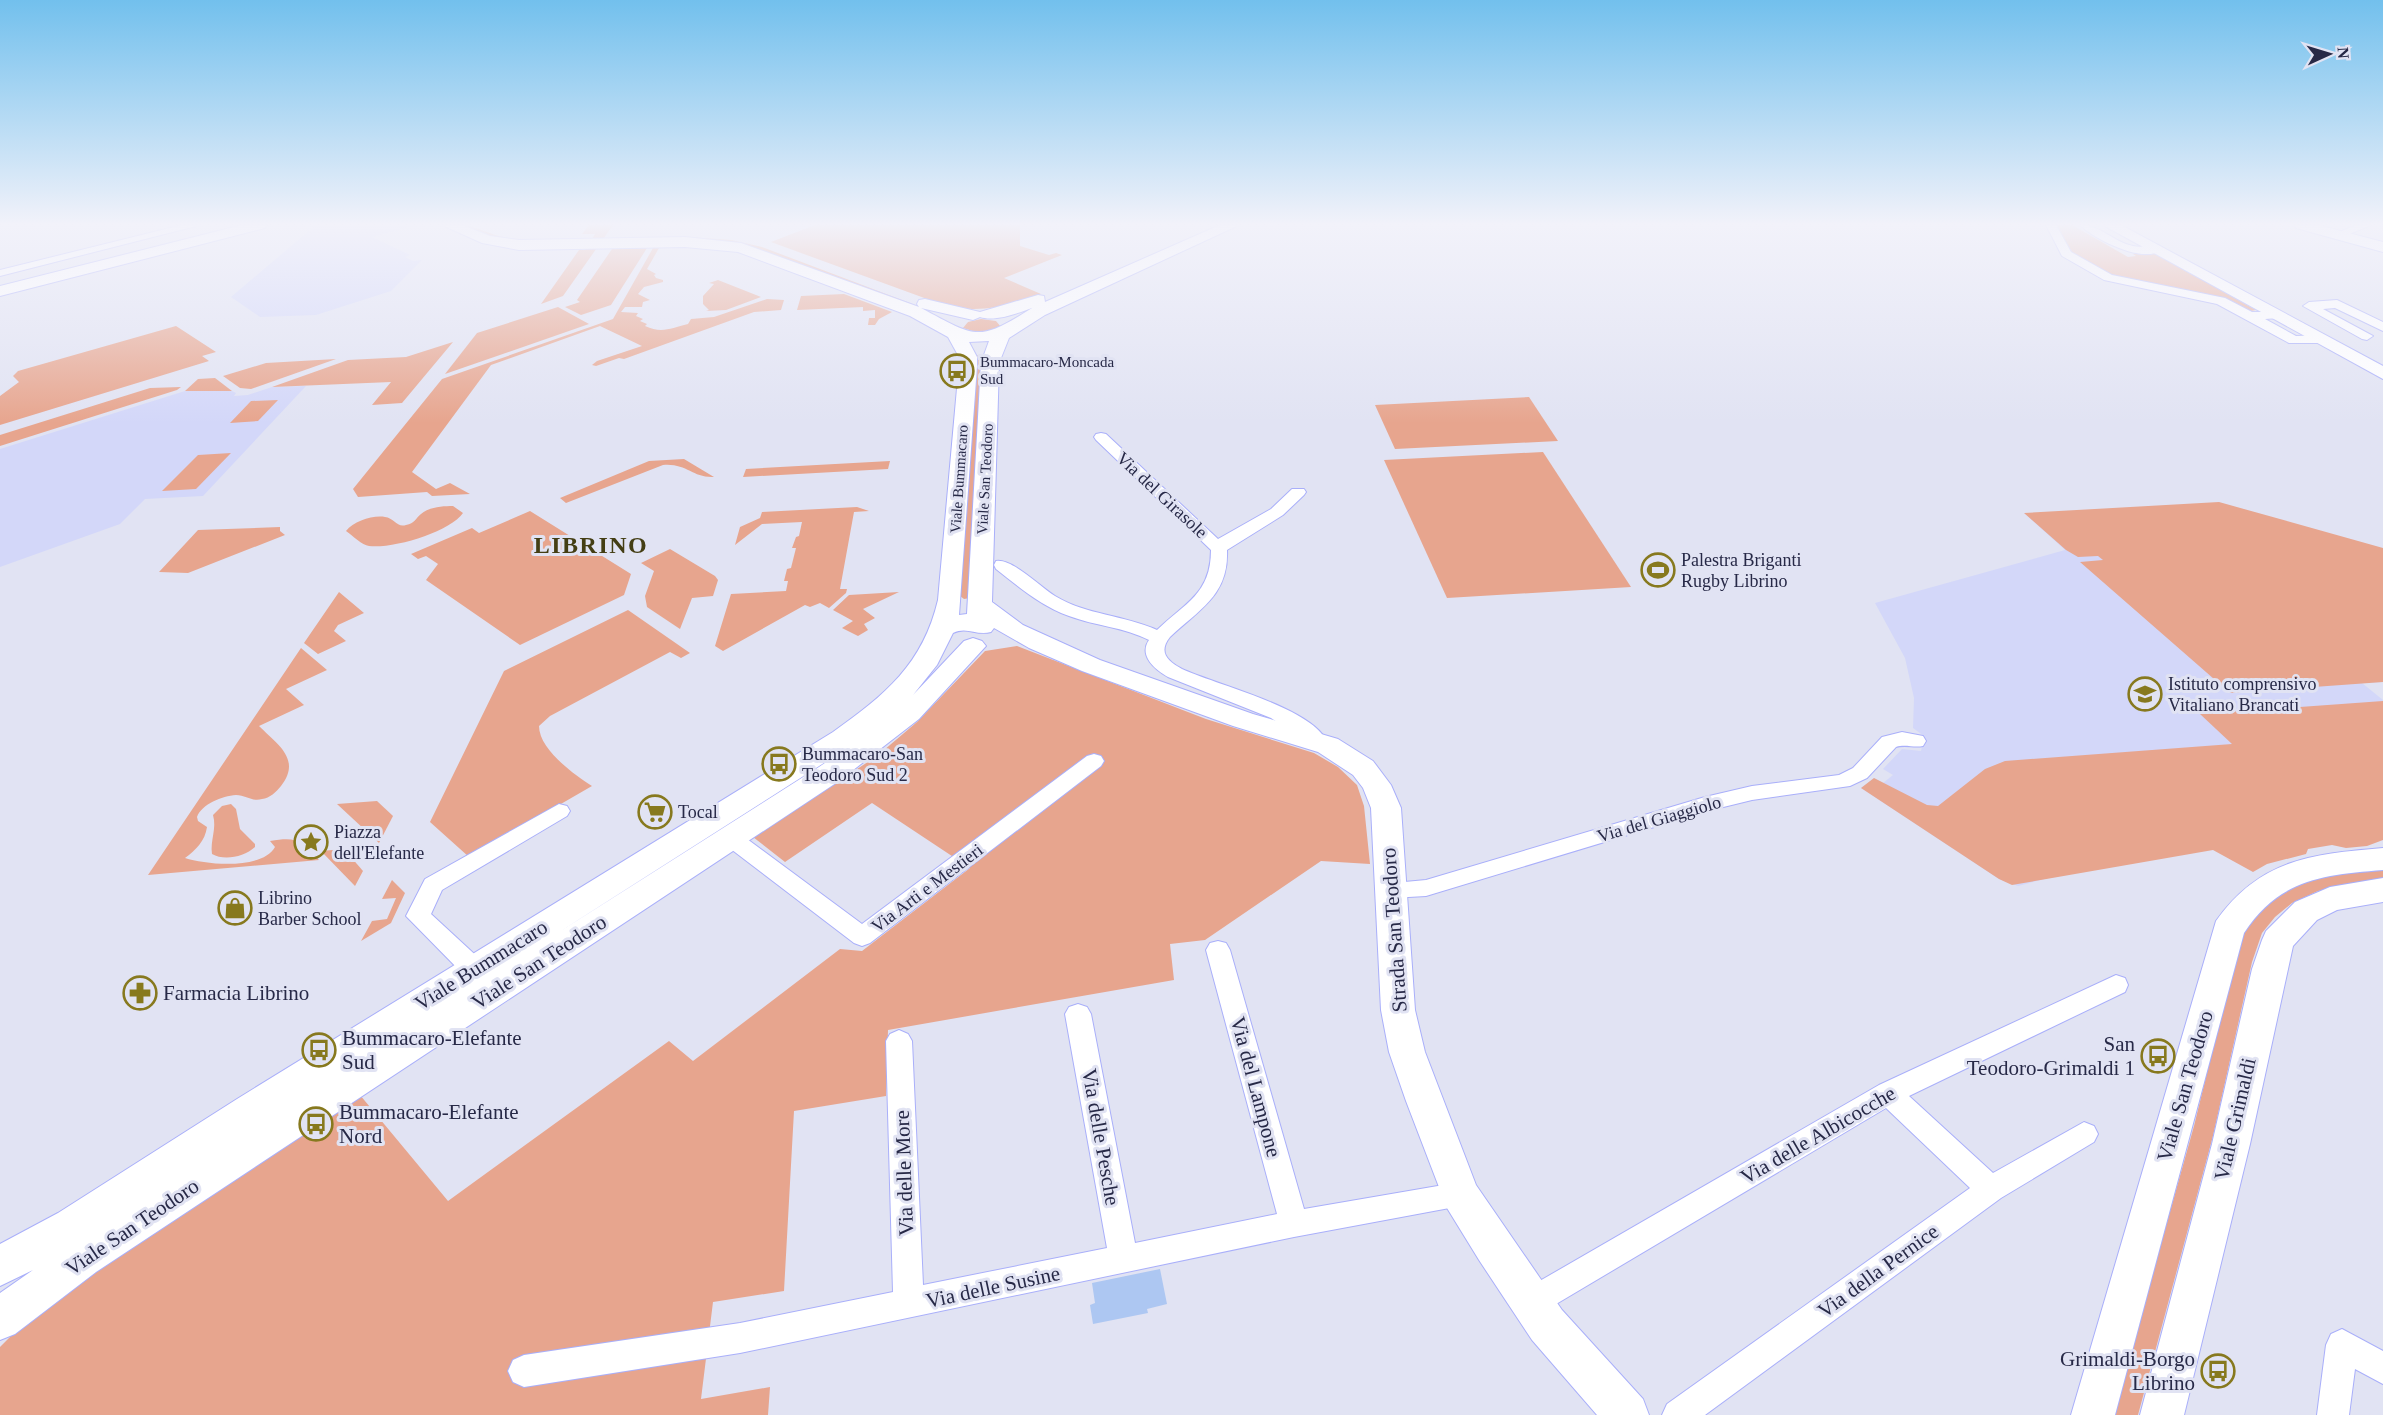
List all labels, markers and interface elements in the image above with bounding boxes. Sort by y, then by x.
north arrow [2299,24,2359,84]
text: N [2335,47,2352,60]
bus stop icon: Bummacaro-Moncada Sud [939,353,975,389]
place label: Bummacaro-Moncada Sud [980,354,1114,387]
street label: Viale San Teodoro [974,423,996,535]
street label: Viale Bummacaro [947,424,971,534]
street label: Via del Girasole [1112,448,1212,542]
district label: LIBRINO [534,532,648,558]
place label: Palestra Briganti Rugby Librino [1681,550,1801,591]
sports icon: Palestra Briganti Rugby Librino [1640,552,1676,588]
place label: Istituto comprensivo Vitaliano Brancati [2168,674,2316,715]
school or university icon: Istituto comprensivo Vitaliano Brancati [2127,676,2163,712]
place label: Bummacaro-San Teodoro Sud 2 [802,744,923,785]
bus stop icon: Bummacaro-San Teodoro Sud 2 [761,746,797,782]
street label: Via del Giaggiolo [1595,792,1723,846]
supermarket icon: Tocal [637,794,673,830]
place label: Tocal [678,802,718,822]
place label: Piazza dell'Elefante [334,822,424,863]
place icon: Piazza dell'Elefante [293,824,329,860]
street label: Via Arti e Mestieri [867,840,987,936]
street label: Strada San Teodoro [1376,847,1412,1013]
place label: Librino Barber School [258,888,361,929]
shop icon: Librino Barber School [217,890,253,926]
street label: Viale San Teodoro [467,910,611,1014]
street label: Viale Bummacaro [410,915,552,1015]
pharmacy icon: Farmacia Librino [122,975,158,1011]
place label: Farmacia Librino [163,981,309,1005]
street label: Viale San Teodoro [2152,1008,2218,1164]
street label: Via del Lampone [1226,1014,1286,1160]
place label: Bummacaro-Elefante Sud [342,1026,522,1074]
bus stop icon: Bummacaro-Elefante Sud [301,1032,337,1068]
place label: San Teodoro-Grimaldi 1 [1967,1032,2136,1080]
bus stop icon: San Teodoro-Grimaldi 1 [2140,1038,2176,1074]
street label: Viale Grimaldi [2209,1055,2261,1183]
street label: Via delle Pesche [1077,1067,1125,1207]
street label: Via delle Albicocche [1736,1081,1900,1189]
place label: Bummacaro-Elefante Nord [339,1100,519,1148]
bus stop icon: Bummacaro-Elefante Nord [298,1106,334,1142]
street label: Via delle More [890,1110,918,1236]
street label: Viale San Teodoro [61,1174,203,1280]
street label: Via della Pernice [1813,1219,1943,1323]
street label: Via delle Susine [924,1261,1062,1313]
place label: Grimaldi-Borgo Librino [2060,1347,2195,1395]
bus stop icon: Grimaldi-Borgo Librino [2200,1353,2236,1389]

